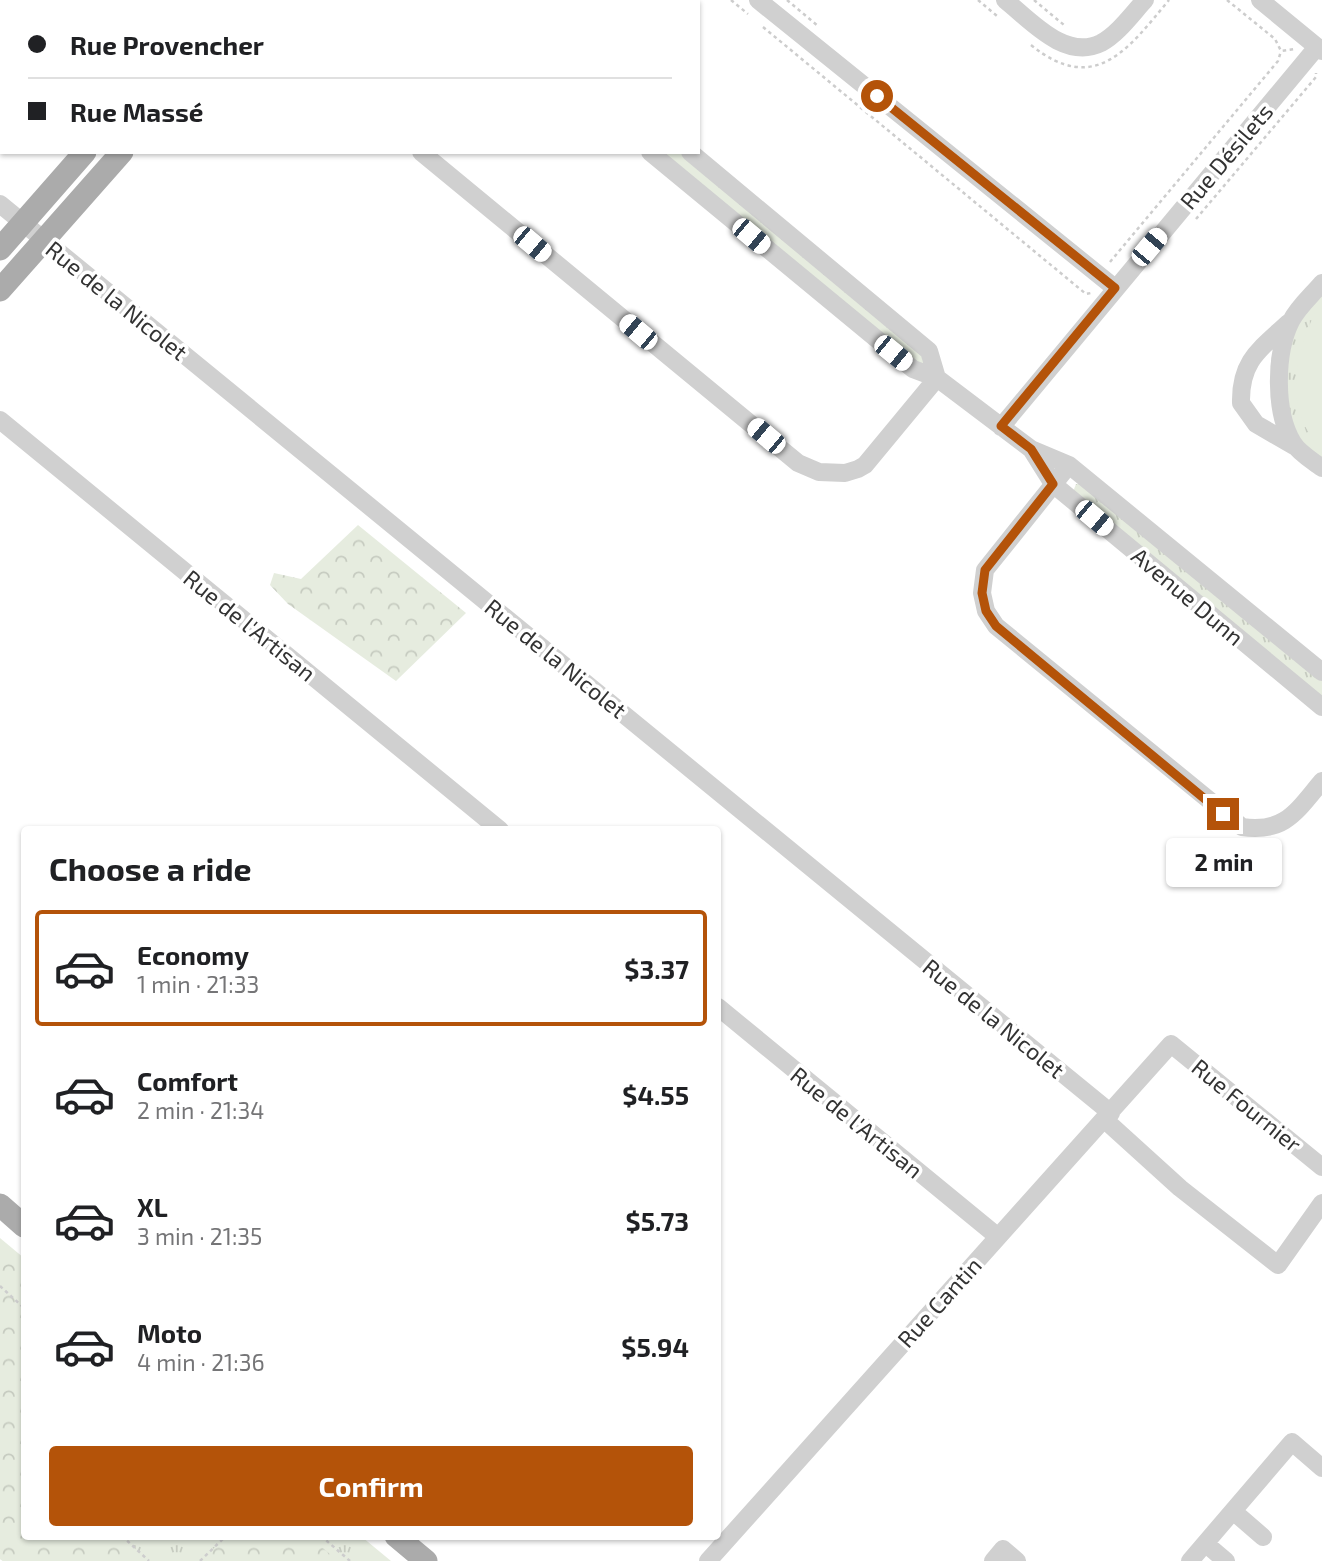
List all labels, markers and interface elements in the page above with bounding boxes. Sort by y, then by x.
text: Rue Provencher [70,29,264,60]
route start [861,80,893,112]
text: Rue Massé [70,96,203,127]
street label: Rue Désilets [1174,97,1278,215]
car [729,214,774,258]
car [510,222,555,266]
car [1128,224,1171,270]
street label: Rue de la Nicolet [41,234,194,366]
car [616,310,661,354]
car [871,332,916,374]
car [744,414,789,458]
car [1072,496,1117,540]
street label: Avenue Dunn [1126,541,1250,651]
street label: Rue de l'Artisan [178,563,322,687]
street label: Rue de la Nicolet [480,592,633,724]
route end [1207,798,1239,830]
callout: 2 min [1165,838,1281,888]
text: 2 min [1195,848,1253,876]
text: Choose a ride [49,849,252,887]
icon: car [53,937,116,1000]
text: Economy [137,939,249,970]
street label: Rue de la Nicolet [918,952,1071,1084]
text: $3.37 [624,953,689,984]
text: 1 min · 21:33 [137,970,259,998]
street label: Rue Fournier [1187,1052,1307,1158]
street label: Rue de l'Artisan [785,1060,929,1184]
icon: car [53,1063,116,1126]
text: Comfort [137,1065,238,1096]
text: $4.55 [622,1079,689,1110]
text: 2 min · 21:34 [137,1096,264,1124]
icon: car [53,1189,116,1252]
text: XL [137,1191,168,1222]
text: $5.73 [626,1205,689,1236]
text: 3 min · 21:35 [137,1222,262,1250]
street label: Rue Cantin [891,1251,987,1353]
icon: car [53,1315,116,1378]
text: Moto [137,1317,202,1348]
text: $5.94 [621,1331,689,1362]
text: 4 min · 21:36 [137,1348,265,1376]
button: Confirm [49,1446,693,1526]

